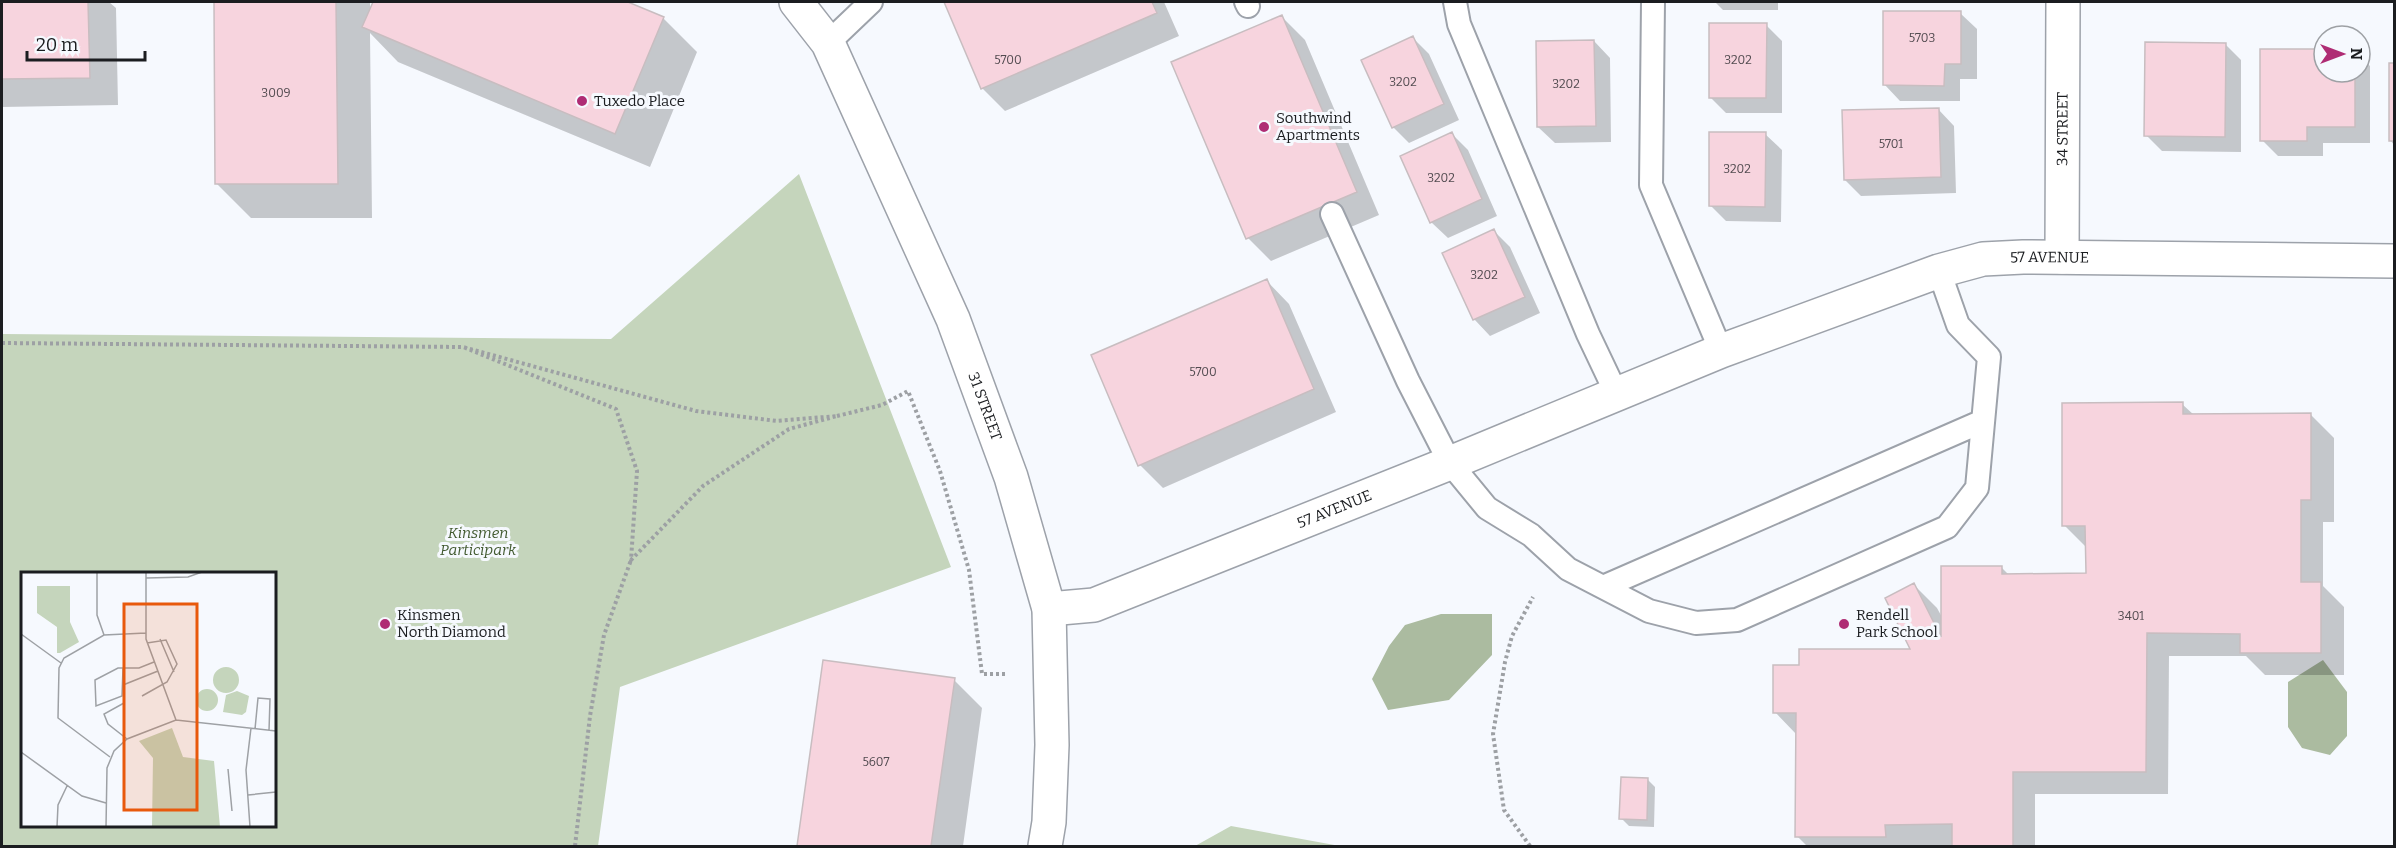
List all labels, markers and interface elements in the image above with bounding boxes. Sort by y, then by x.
scale bar [27,24,146,62]
north arrow [2312,24,2372,84]
house number: 5703 [1909,31,1935,45]
text: 20 m [36,34,78,56]
text: N [2347,48,2366,60]
house number: 5700 [994,53,1022,67]
house number: 3202 [1724,53,1752,67]
house number: 3202 [1389,75,1417,89]
house number: 3202 [1552,77,1580,91]
house number: 3009 [261,86,291,100]
place label: Tuxedo Place [594,92,685,110]
street label: 34 STREET [2053,92,2072,166]
marker: Tuxedo Place [575,94,589,108]
place label: Southwind Apartments [1276,109,1360,144]
marker: Southwind Apartments [1257,120,1271,134]
house number: 5701 [1879,137,1903,151]
house number: 3202 [1723,162,1751,176]
house number: 3202 [1427,171,1455,185]
street label: 57 AVENUE [2009,248,2089,267]
house number: 3202 [1470,268,1498,282]
house number: 5700 [1189,365,1217,379]
street label: 31 STREET [964,370,1006,443]
street label: 57 AVENUE [1294,486,1374,532]
park label: Kinsmen Participark [440,524,517,559]
inset map [21,572,276,827]
place label: Kinsmen North Diamond [397,606,506,641]
place label: Rendell Park School [1856,606,1938,641]
house number: 3401 [2118,609,2144,623]
marker: Kinsmen North Diamond [378,617,392,631]
marker: Rendell Park School [1837,617,1851,631]
house number: 5607 [862,755,890,769]

